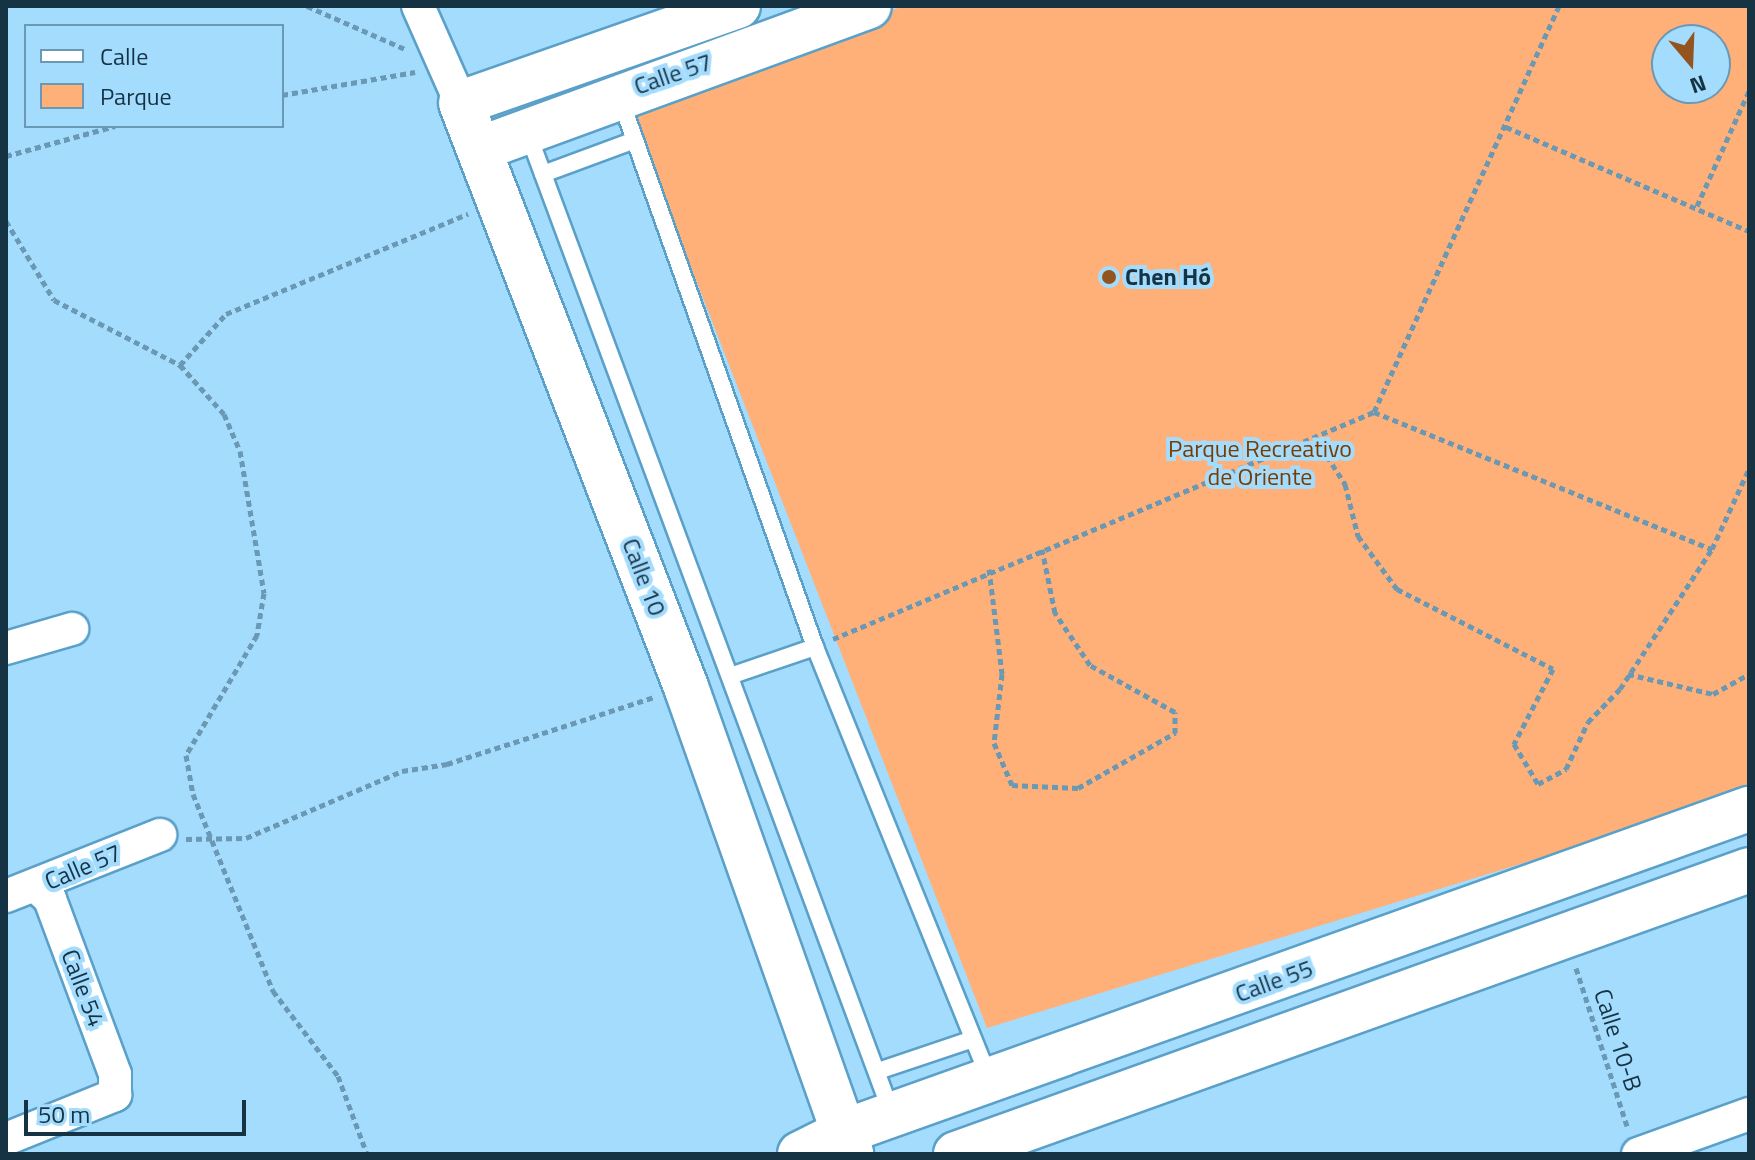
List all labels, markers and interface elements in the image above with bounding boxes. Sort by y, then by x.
legend [24,24,284,128]
north arrow [1651,24,1731,104]
text: Calle [100,38,148,74]
street label: Calle 57 [630,47,716,101]
text: N [1685,66,1711,103]
text: Parque [100,78,172,114]
place label: Chen Hó [1125,263,1211,291]
marker: Chen Hó [1100,268,1118,286]
park label: Parque Recreativo de Oriente [1168,435,1352,491]
street label: Calle 10 [616,534,672,620]
street label: Calle 57 [40,838,126,896]
street label: Calle 54 [55,945,111,1031]
street label: Calle 55 [1231,954,1317,1008]
street label: Calle 10-B [1588,985,1648,1095]
scale bar [28,1084,250,1134]
text: 50 m [38,1096,90,1132]

